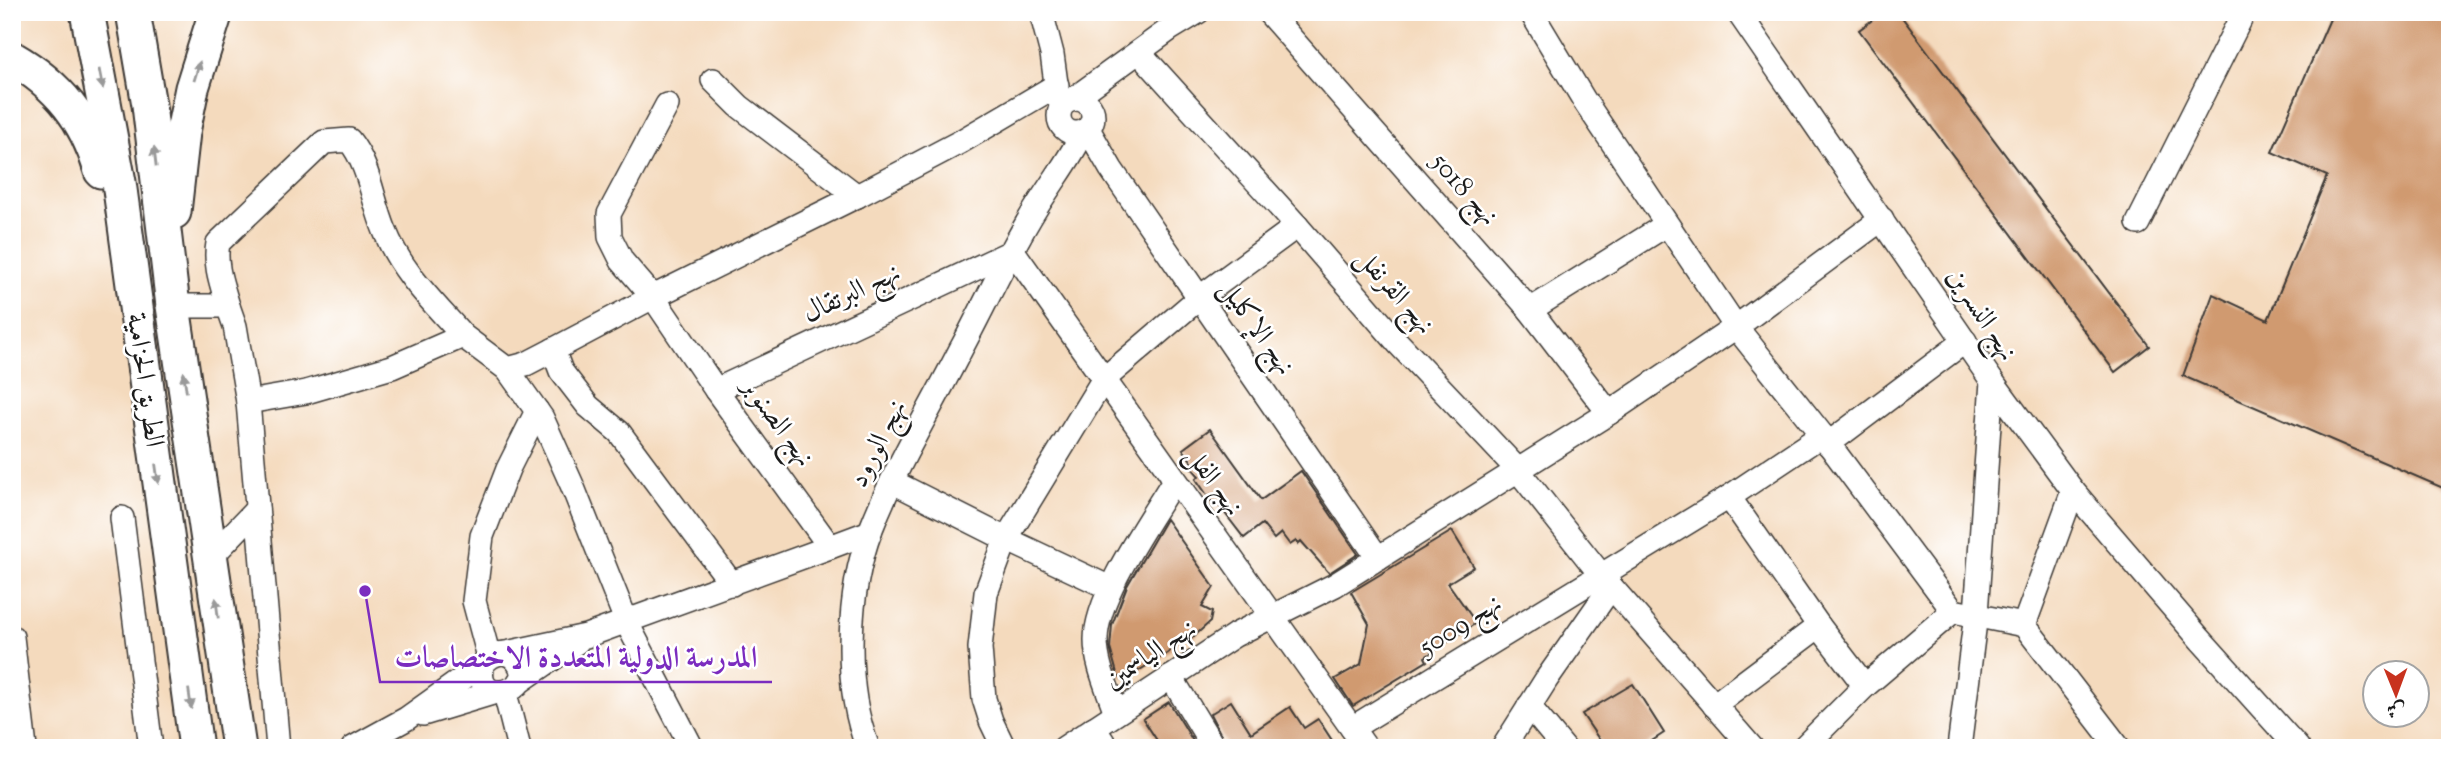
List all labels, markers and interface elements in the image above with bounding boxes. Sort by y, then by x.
one-way arrow [192,61,202,82]
one-way arrow [95,68,106,90]
street label: نهج 5018 [1418,143,1507,237]
one-way arrow [150,146,161,168]
street label: نهج القرنفل [1343,240,1443,346]
street label: نهج البرتقال [796,254,909,336]
street label: نهج النسرين [1934,260,2026,371]
street label: نهج الإكليل [1207,272,1304,385]
street label: الطريق الحزامية [115,310,173,450]
street label: نهج الصنوبر [727,368,823,477]
one-way arrow [180,371,191,393]
street label: نهج الورود [840,393,920,496]
street label: نهج الفل [1172,439,1252,527]
one-way arrow [152,463,163,485]
street label: نهج 5009 [1410,585,1511,670]
one-way arrow [212,597,223,619]
street label: نهج الياسمين [1097,610,1207,702]
callout: المدرسة الدولية المتعددة الاختصاصات [380,631,772,682]
text: المدرسة الدولية المتعددة الاختصاصات [394,638,758,681]
north arrow [2360,658,2430,728]
one-way arrow [184,688,195,710]
text: ش [2387,695,2406,722]

